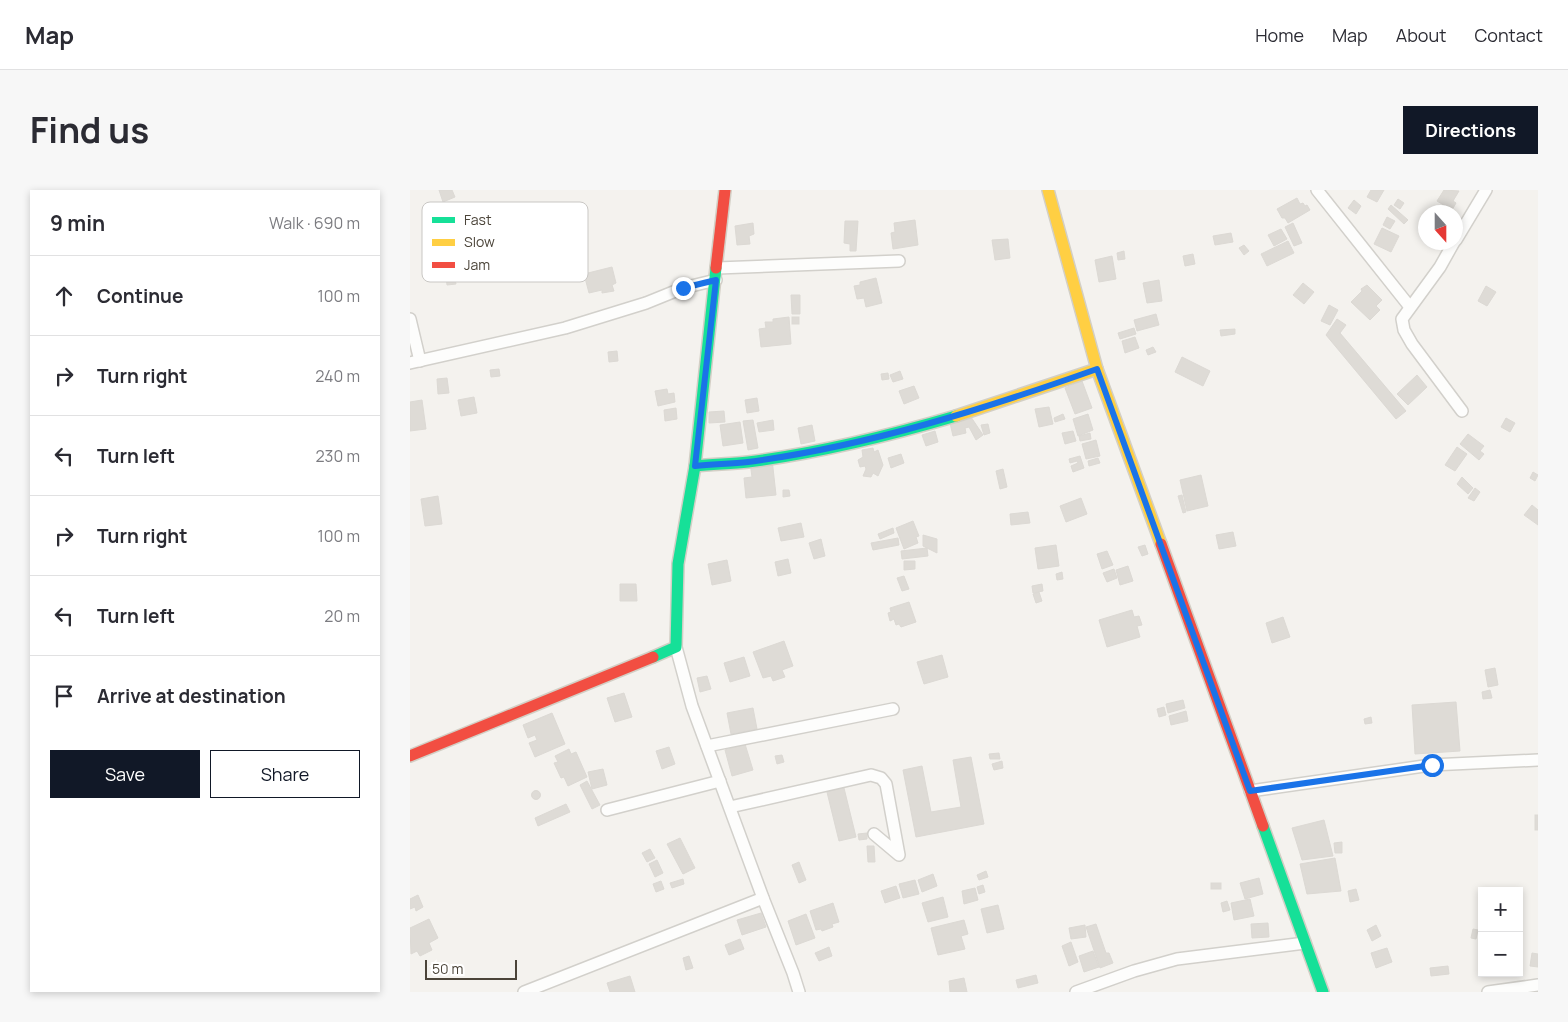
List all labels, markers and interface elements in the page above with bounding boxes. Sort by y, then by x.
text: Map [25,18,74,51]
text: Home [1255,23,1304,47]
text: Map [1332,23,1368,47]
text: About [1396,23,1446,47]
text: Contact [1474,23,1543,47]
text: Find us [30,106,149,154]
button: Directions [1403,106,1538,154]
legend [422,202,588,282]
north arrow [1418,205,1463,250]
text: 9 min [50,209,105,237]
text: Fast [464,210,492,229]
text: Walk · 690 m [269,212,360,234]
text: Slow [464,232,495,251]
text: Jam [464,255,490,274]
route end [672,277,695,300]
icon: ahead [50,282,78,310]
text: Continue [97,283,183,309]
text: 100 m [317,285,360,307]
icon: right [50,362,78,390]
text: Turn right [97,363,187,389]
text: 240 m [315,365,360,387]
icon: left [50,442,78,470]
text: Turn left [97,443,175,469]
text: 230 m [316,445,360,467]
icon: right [50,522,78,550]
text: Turn right [97,523,187,549]
text: 100 m [317,525,360,547]
icon: left [50,602,78,630]
text: Turn left [97,603,175,629]
text: 20 m [324,605,360,627]
icon: arrive [50,682,78,710]
text: Arrive at destination [97,683,286,709]
button: Save [50,750,200,798]
button: Share [210,750,360,798]
route start [1421,754,1444,777]
map controls [1478,887,1523,977]
button: + [1478,887,1523,932]
button: − [1478,932,1523,977]
scale bar [425,957,518,980]
text: 50 m [432,959,463,978]

